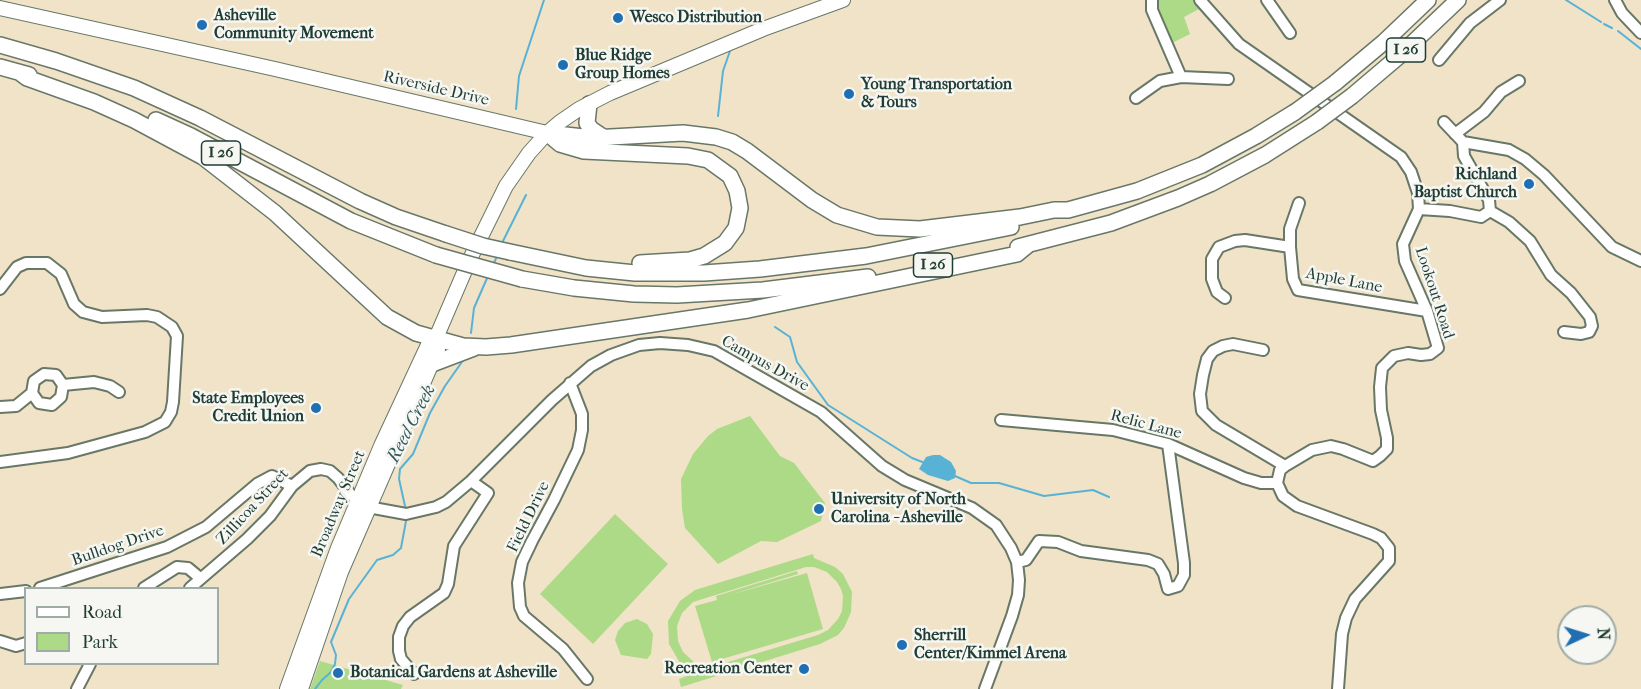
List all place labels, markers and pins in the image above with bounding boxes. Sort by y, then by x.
place label: Asheville Community Movement [214,6,374,44]
place label: Wesco Distribution [630,8,762,28]
marker: Wesco Distribution [611,11,625,25]
marker: Asheville Community Movement [195,18,209,32]
place label: Blue Ridge Group Homes [575,46,670,84]
marker: Blue Ridge Group Homes [556,58,570,72]
place label: Young Transportation & Tours [861,75,1012,113]
marker: Young Transportation & Tours [842,87,856,101]
place label: Richland Baptist Church [1414,165,1517,203]
marker: Richland Baptist Church [1522,177,1536,191]
place label: State Employees Credit Union [192,389,304,427]
marker: State Employees Credit Union [309,401,323,415]
place label: University of North Carolina - Asheville [831,490,966,528]
marker: University of North Carolina - Asheville [812,502,826,516]
place label: Sherrill Center/Kimmel Arena [914,626,1066,664]
marker: Sherrill Center/Kimmel Arena [895,638,909,652]
place label: Recreation Center [664,659,792,679]
marker: Recreation Center [797,662,811,676]
place label: Botanical Gardens at Asheville [350,663,557,683]
marker: Botanical Gardens at Asheville [331,666,345,680]

